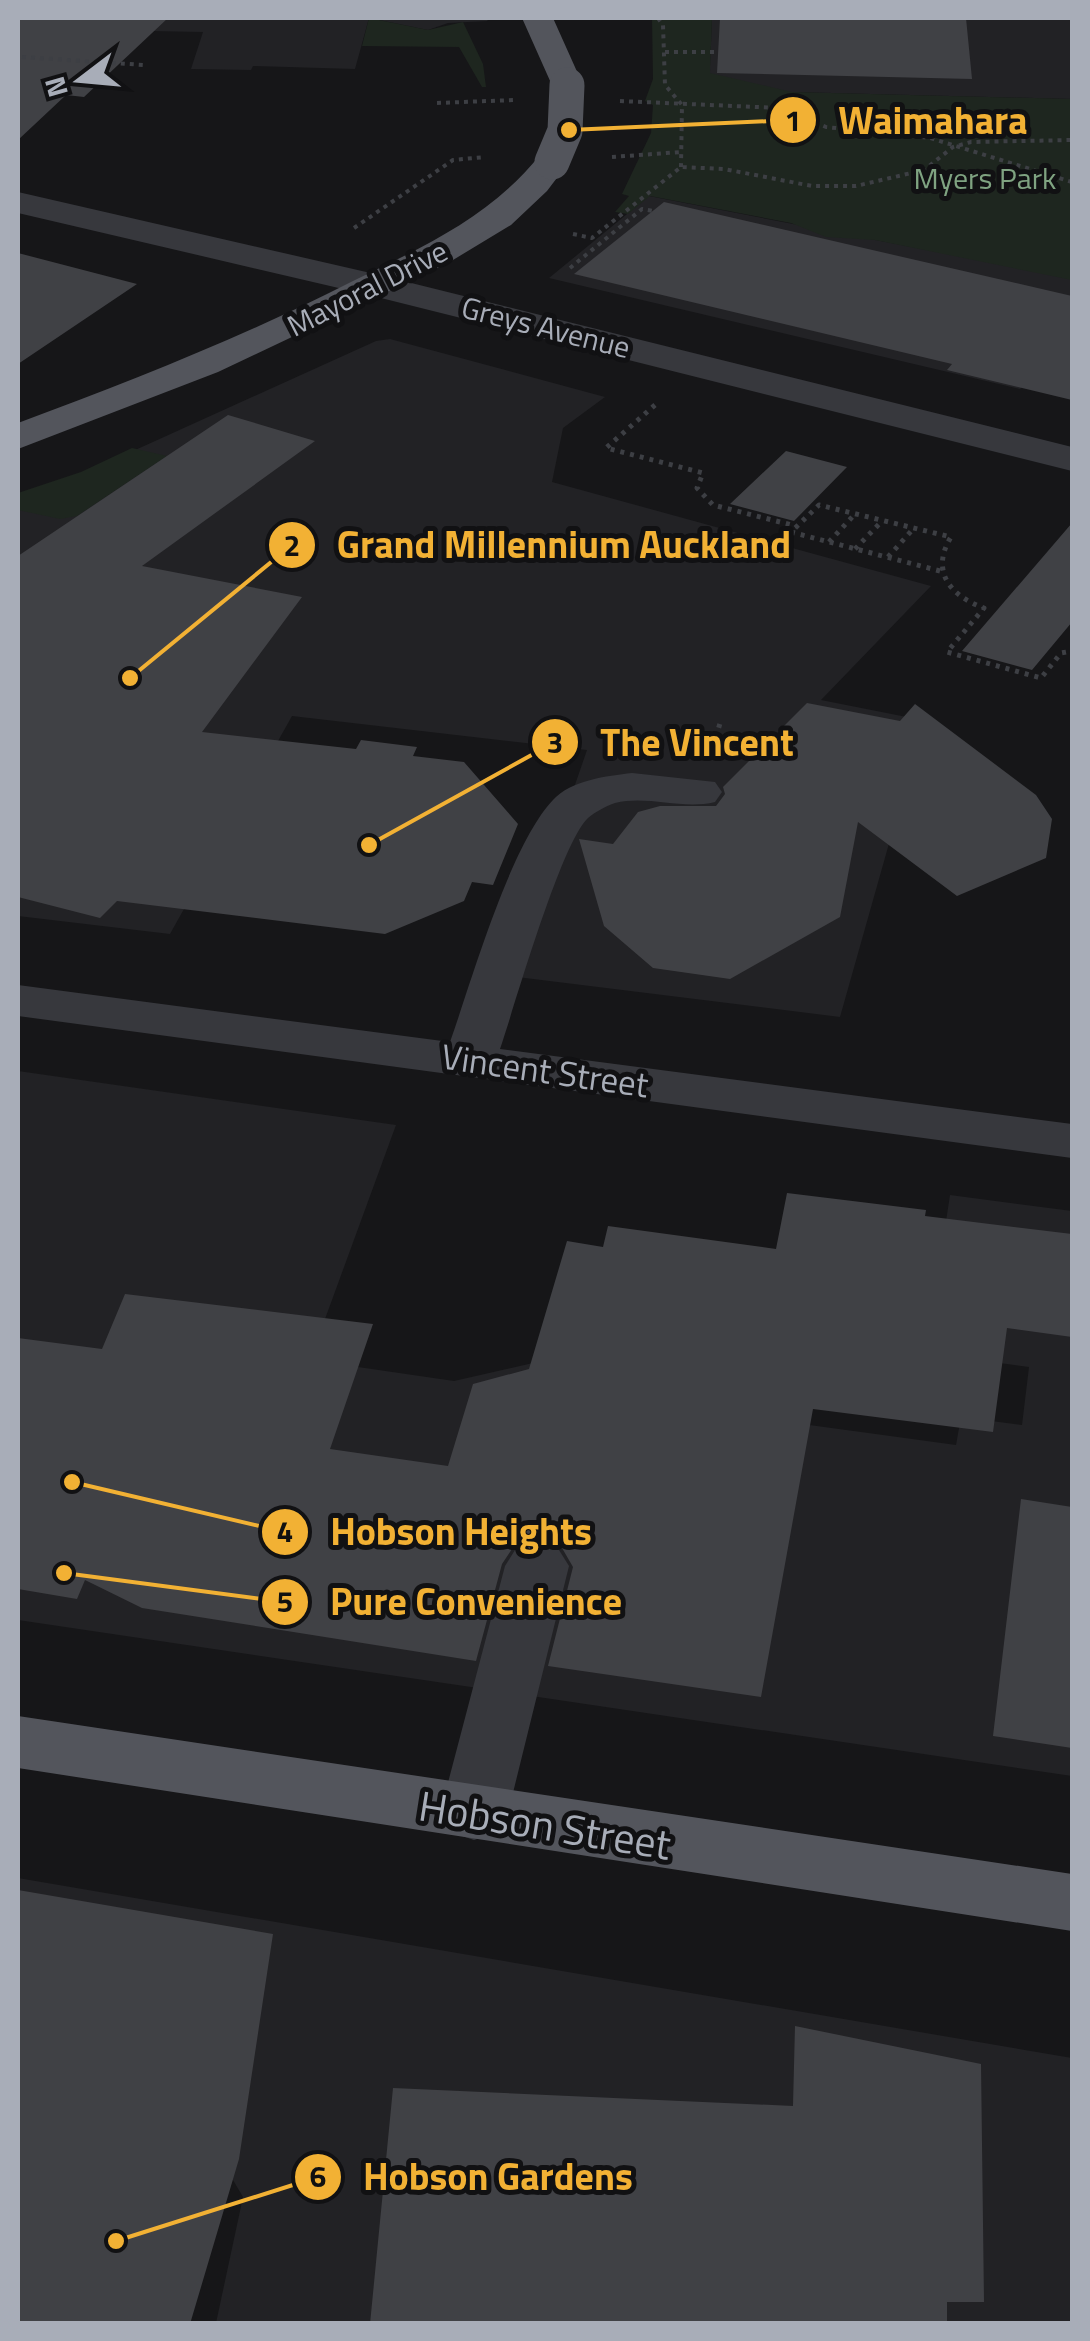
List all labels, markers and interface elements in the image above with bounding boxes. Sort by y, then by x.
north arrow [30,30,130,130]
text: N [32,72,79,102]
callout: Waimahara [768,86,1047,154]
text: Waimahara [838,91,1028,149]
text: 1 [785,97,801,143]
park label: Myers Park [914,155,1056,201]
street label: Mayoral Drive [279,228,455,348]
street label: Greys Avenue [457,284,635,370]
callout: Grand Millennium Auckland [267,511,811,579]
text: Grand Millennium Auckland [337,515,791,573]
text: 2 [284,522,300,568]
callout: The Vincent [530,708,814,776]
text: The Vincent [600,713,794,771]
text: 3 [547,719,563,765]
street label: Vincent Street [438,1029,652,1111]
callout: Hobson Heights [260,1498,612,1566]
text: Hobson Heights [330,1502,592,1560]
text: 4 [277,1508,293,1554]
callout: Pure Convenience [260,1568,642,1636]
text: Pure Convenience [330,1572,622,1630]
text: 5 [277,1578,293,1624]
street label: Hobson Street [414,1773,676,1876]
callout: Hobson Gardens [293,2143,652,2211]
text: Hobson Gardens [363,2147,633,2205]
text: 6 [310,2153,326,2199]

